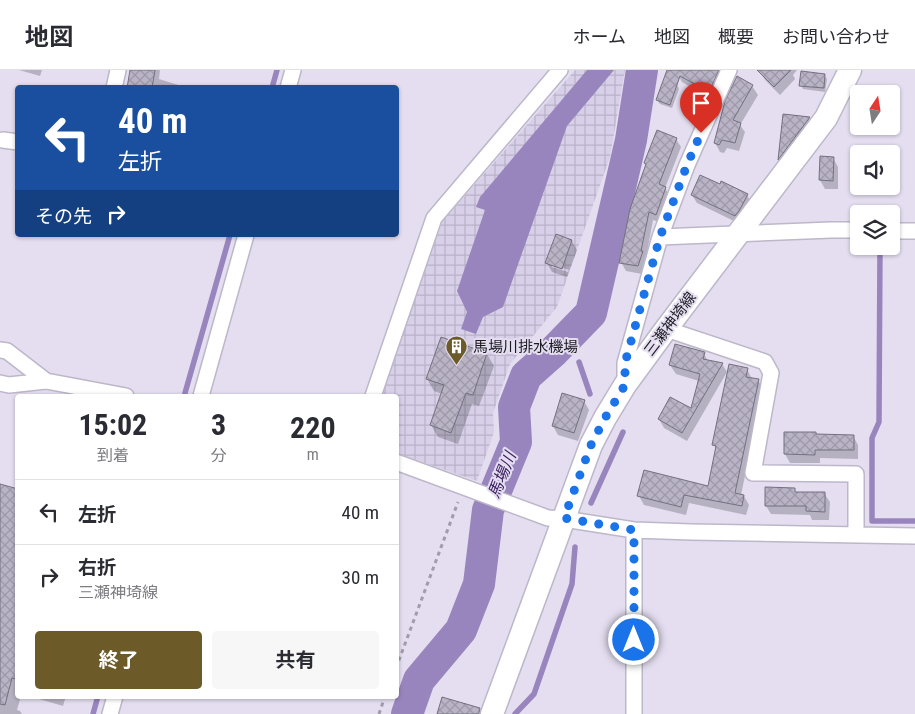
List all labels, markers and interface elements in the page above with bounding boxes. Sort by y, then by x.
text: 地図 [25,23,73,51]
text: ホーム [573,26,626,47]
text: 地図 [654,26,690,47]
text: 概要 [718,26,754,47]
text: お問い合わせ [782,26,890,47]
pin [680,82,722,133]
north arrow [850,85,900,135]
map controls [850,85,900,255]
icon: arrive [687,89,715,117]
text: 40 m [118,101,187,142]
icon: left [35,105,100,170]
button: sound [850,145,900,195]
text: 左折 [118,149,162,174]
icon: right [102,200,130,228]
text: その先 [35,205,92,228]
button: layers [850,205,900,255]
street label: 三瀬神埼線 [640,289,700,359]
building icon: 馬場川排水機場 [445,335,469,366]
place label: 馬場川排水機場 [473,338,578,356]
text: 15:02 [78,407,147,442]
text: 3 [211,407,226,442]
text: 220 [290,410,336,445]
text: m [307,445,319,464]
text: 到着 [97,446,129,465]
text: 分 [211,446,227,465]
water label: 馬場川 [484,447,521,501]
icon: left [35,498,63,526]
text: 40 m [342,501,379,524]
text: 左折 [78,503,116,526]
text: 右折 [78,556,116,579]
icon: right [35,563,63,591]
text: 30 m [342,566,379,589]
text: 三瀬神埼線 [78,583,158,602]
position arrow [607,613,659,665]
button: 終了 [35,631,202,689]
button: 共有 [212,631,379,689]

